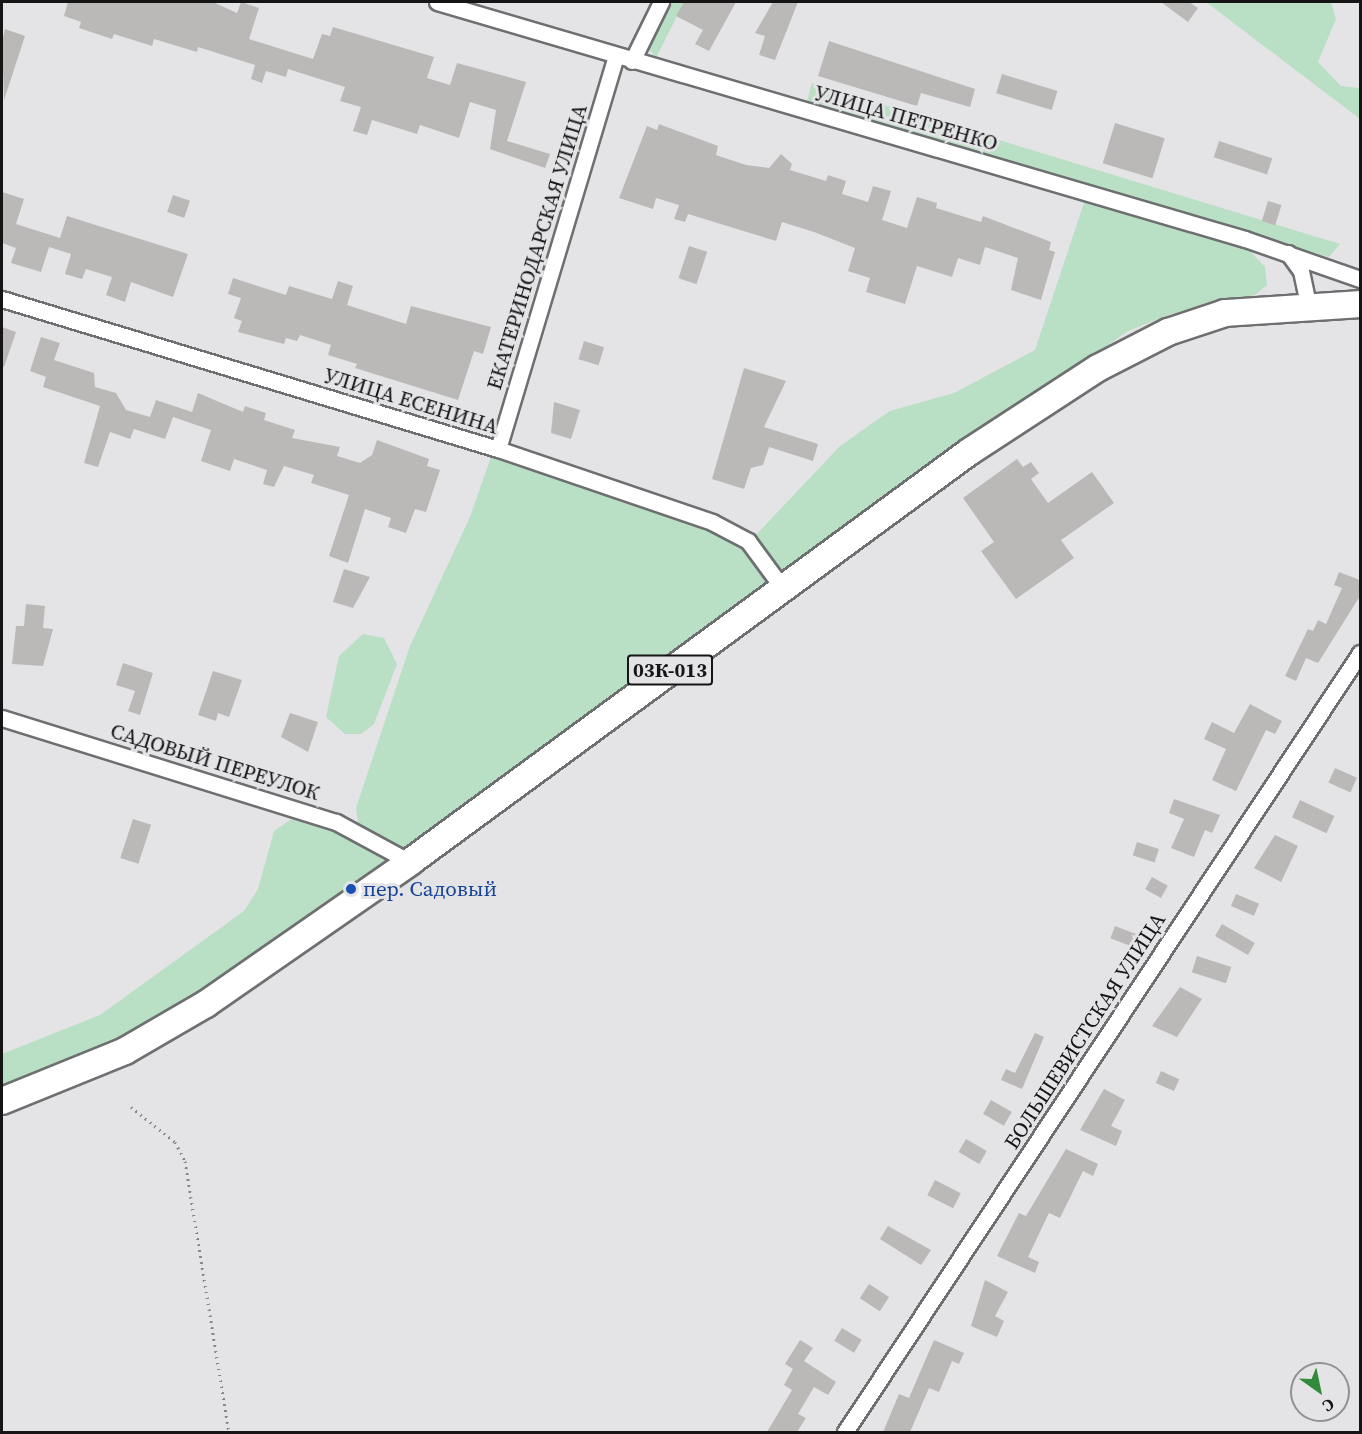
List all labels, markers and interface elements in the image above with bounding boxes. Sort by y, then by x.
street label: УЛИЦА ПЕТРЕНКО [811,80,1001,156]
street label: ЕКАТЕРИНОДАРСКАЯ УЛИЦА [481,101,593,393]
street label: УЛИЦА ЕСЕНИНА [321,362,501,440]
road number: 03К-013 [626,653,714,687]
street label: САДОВЫЙ ПЕРЕУЛОК [107,718,323,806]
place label: пер. Садовый [363,876,497,902]
marker: пер. Садовый [344,882,358,896]
street label: БОЛЬШЕВИСТСКАЯ УЛИЦА [999,908,1171,1154]
north arrow [1290,1362,1350,1422]
text: С [1319,1393,1339,1417]

